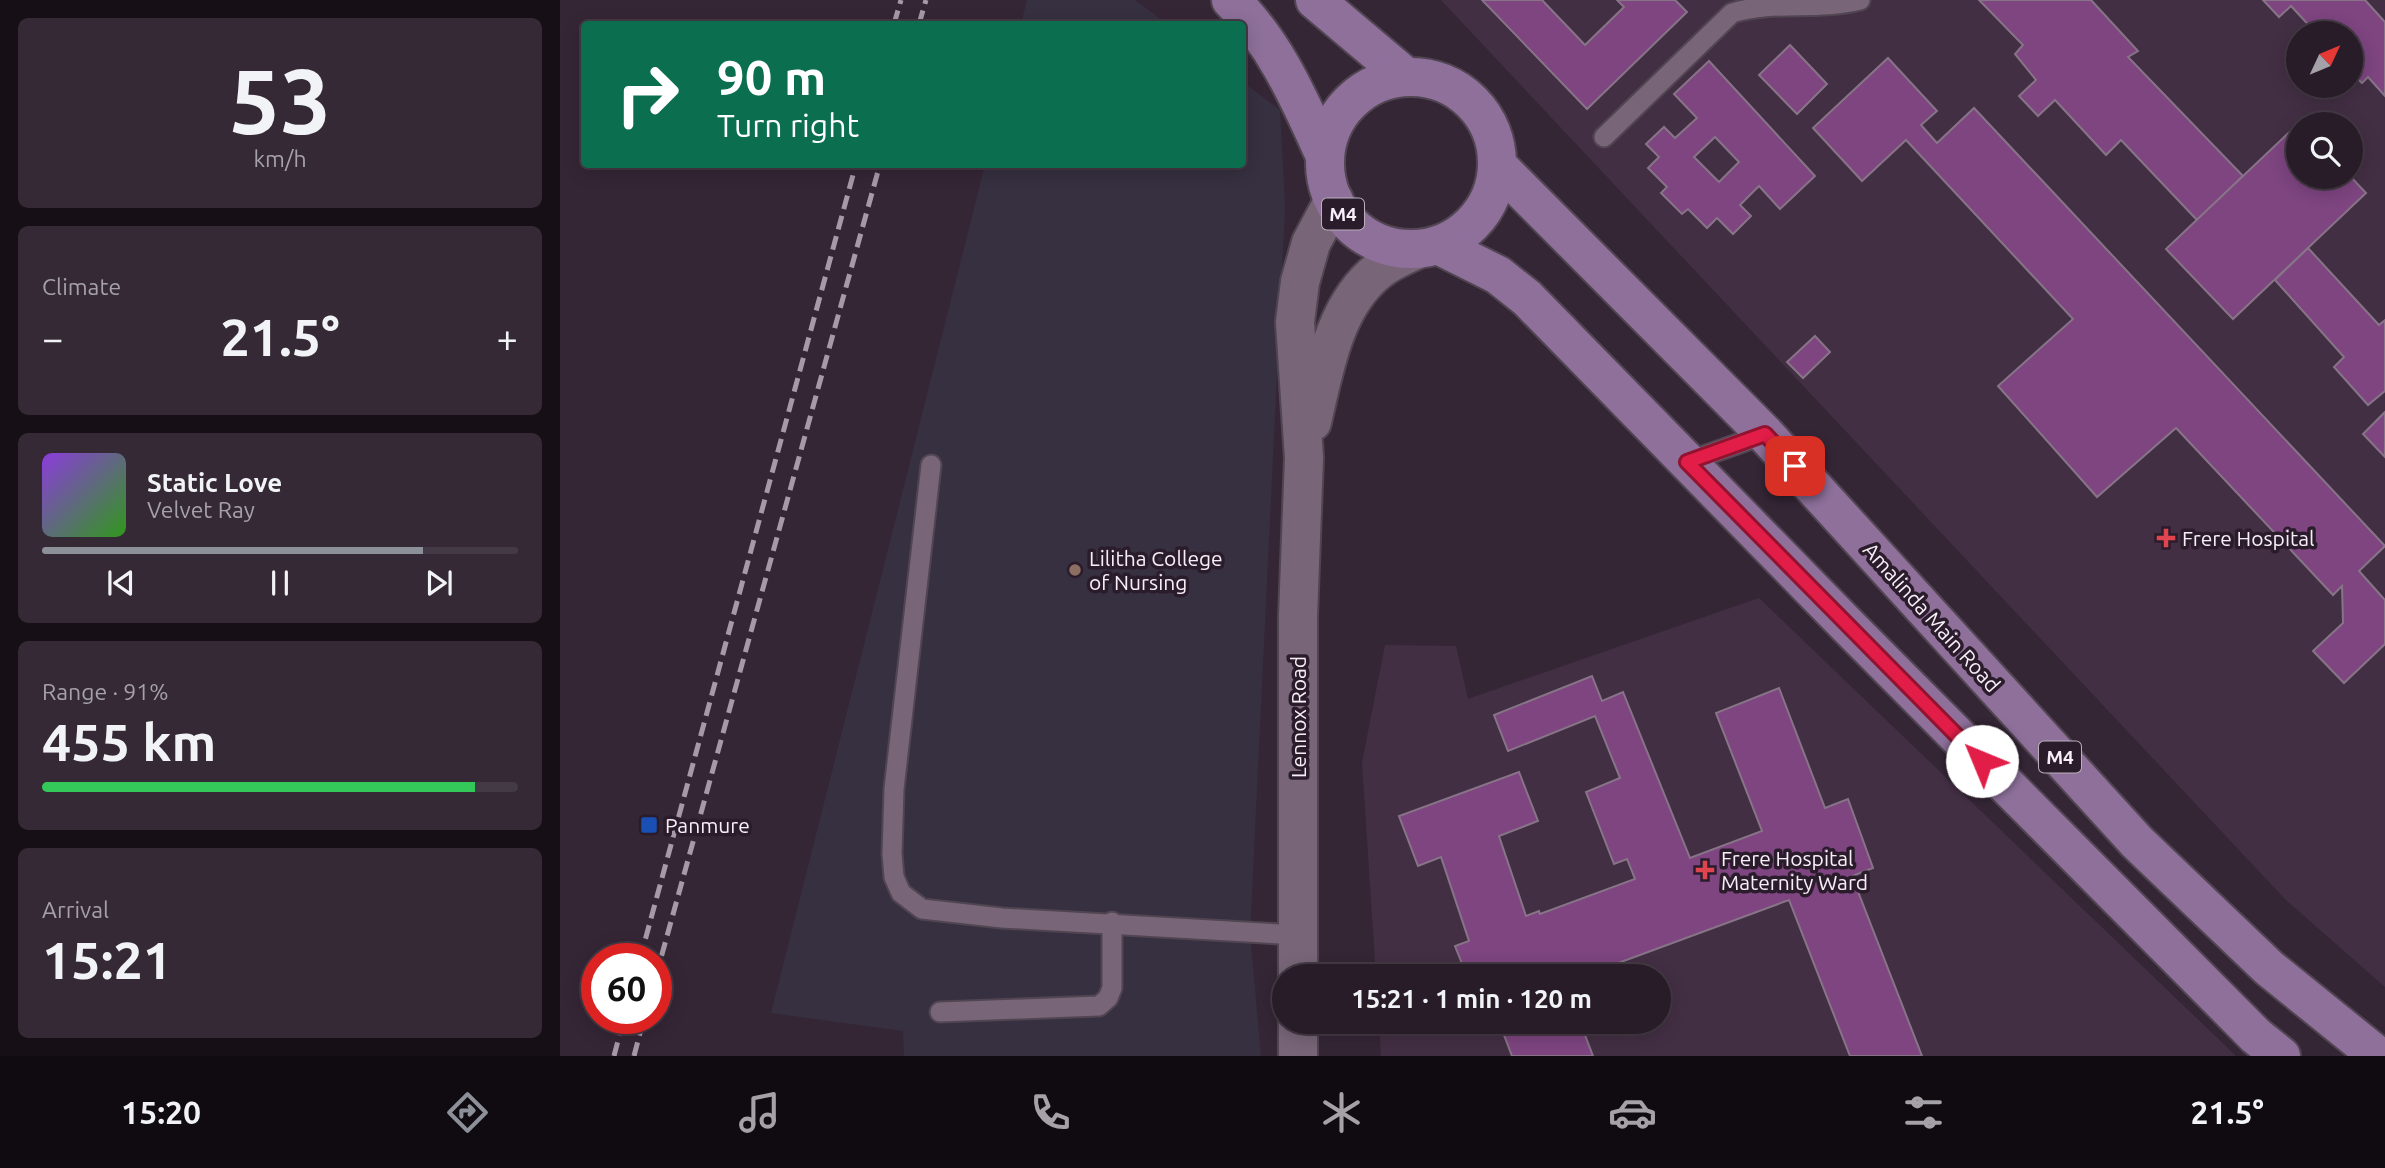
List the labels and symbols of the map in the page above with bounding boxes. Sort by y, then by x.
north arrow [2286,21,2362,98]
road number: M4 [1322,198,1364,230]
pin [1765,436,1825,496]
place label: Frere Hospital [2182,526,2315,550]
marker: Frere Hospital [2156,528,2176,548]
street label: Amalinda Main Road [1859,537,2005,697]
place label: Lilitha College of Nursing [1089,546,1223,594]
marker: Lilitha College of Nursing [1067,562,1083,578]
street label: Lennox Road [1286,656,1310,778]
position arrow [1945,724,2019,798]
road number: M4 [2039,742,2081,772]
place label: Panmure [665,813,750,837]
marker: Panmure [639,815,659,835]
place label: Frere Hospital Maternity Ward [1721,846,1868,894]
marker: Frere Hospital Maternity Ward [1695,860,1715,880]
speed limit sign: 60 [581,943,672,1034]

